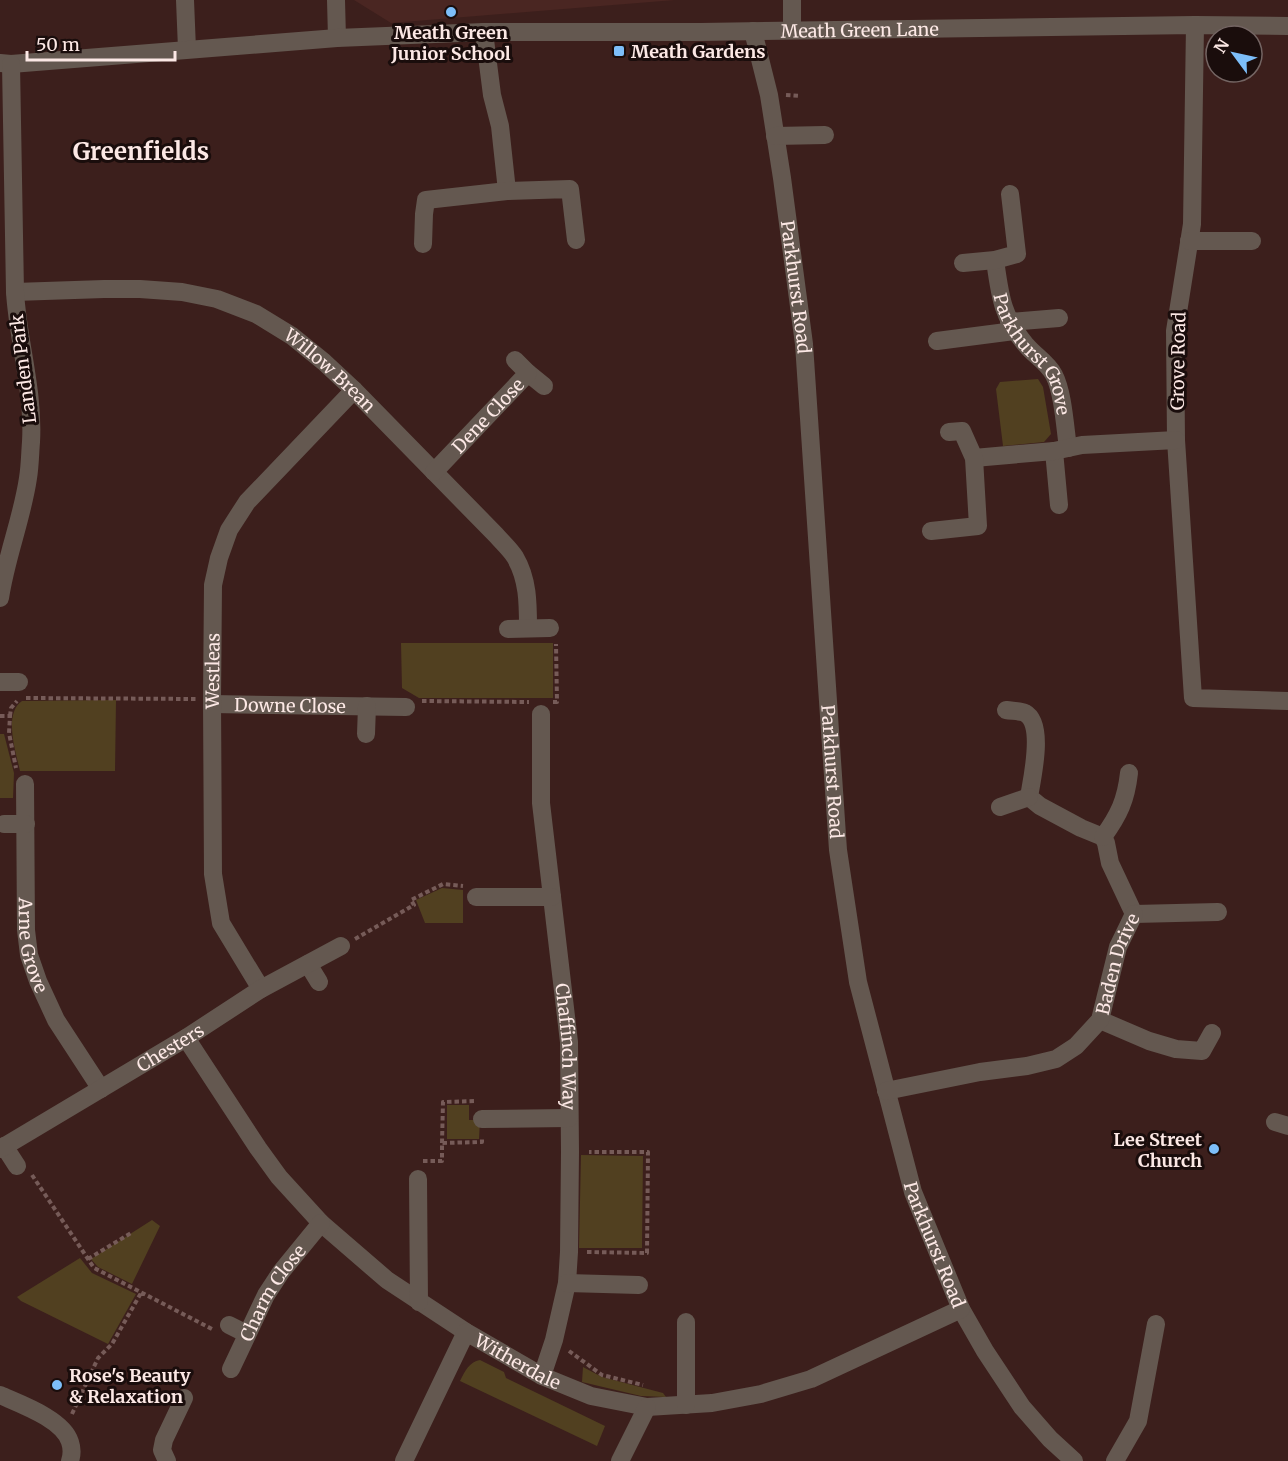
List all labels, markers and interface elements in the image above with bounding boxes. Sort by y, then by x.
marker: Meath Green Junior School [444,5,458,19]
street label: Meath Green Lane [781,17,939,42]
place label: Meath Green Junior School [390,21,511,65]
scale bar [27,24,176,62]
north arrow [1204,24,1264,84]
text: 50 m [36,33,80,56]
text: N [1210,35,1233,57]
place label: Meath Gardens [631,40,766,63]
marker: Meath Gardens [612,44,626,58]
district label: Greenfields [73,136,209,167]
street label: Parkhurst Road [776,219,816,355]
street label: Parkhurst Grove [989,291,1075,416]
street label: Landen Park [5,312,41,425]
street label: Grove Road [1166,312,1190,410]
street label: Willow Brean [279,322,381,417]
street label: Dene Close [447,373,529,458]
street label: Westleas [200,633,224,710]
street label: Downe Close [234,693,346,718]
street label: Parkhurst Road [817,704,849,840]
street label: Arne Grove [14,896,53,996]
street label: Baden Drive [1090,909,1144,1017]
street label: Chaffinch Way [551,982,581,1111]
street label: Chesters [132,1018,208,1077]
place label: Lee Street Church [1113,1128,1203,1172]
marker: Lee Street Church [1207,1142,1221,1156]
street label: Parkhurst Road [899,1179,971,1311]
street label: Charm Close [234,1240,310,1345]
street label: Witherdale [470,1328,564,1394]
place label: Rose's Beauty & Relaxation [69,1364,191,1408]
marker: Rose's Beauty & Relaxation [50,1378,64,1392]

